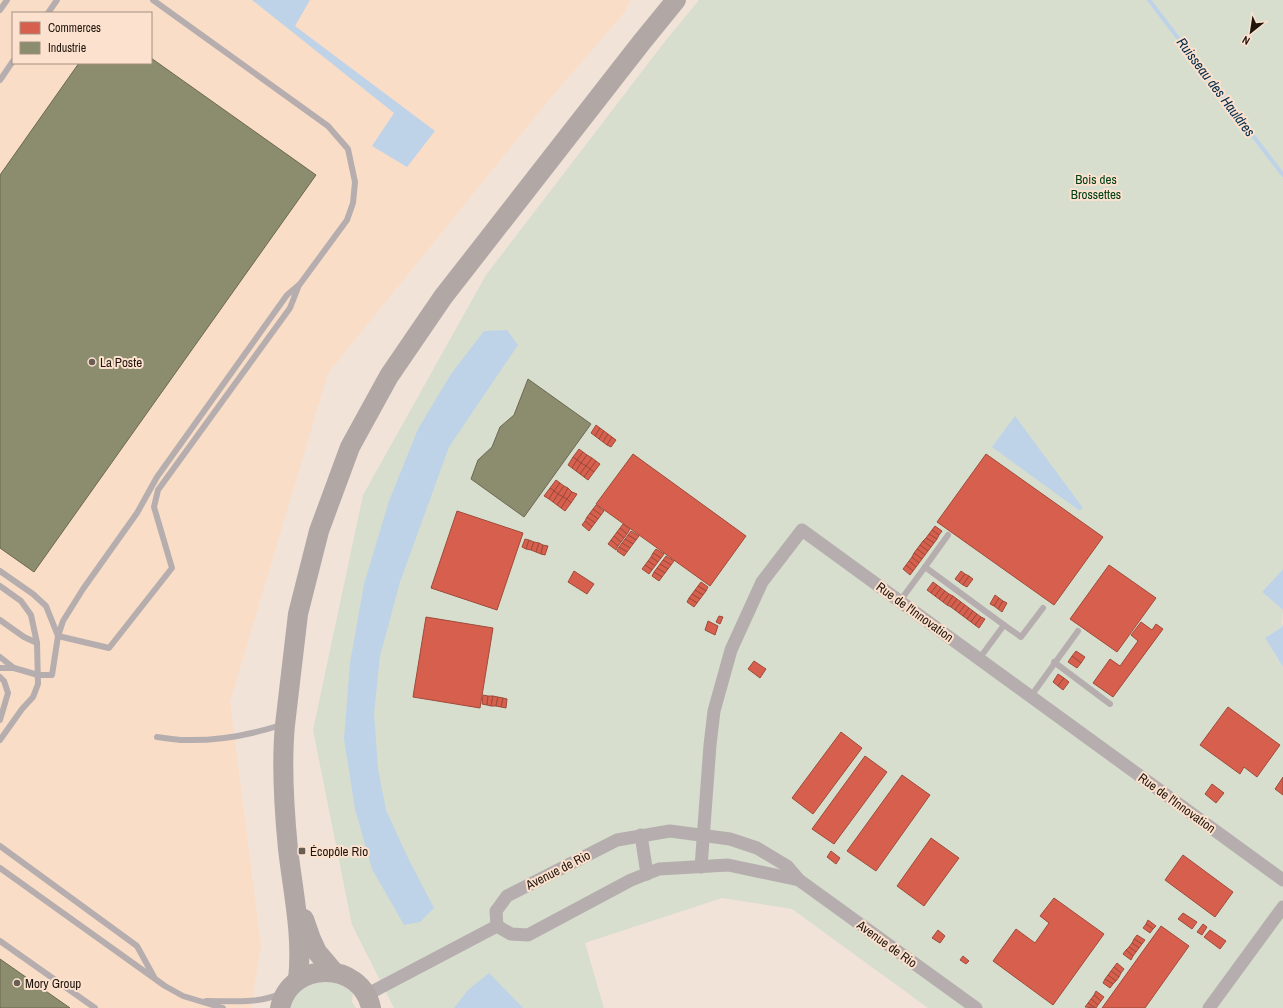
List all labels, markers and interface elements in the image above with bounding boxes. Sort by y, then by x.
legend [12,12,152,64]
north arrow [1231,12,1271,52]
text: Commerces [48,20,101,36]
text: N [1240,33,1252,48]
water label: Ruisseau des Hauldres [1173,34,1259,140]
text: Industrie [48,40,86,56]
park label: Bois des Brossettes [1071,171,1121,203]
place label: La Poste [100,354,142,371]
marker: La Poste [87,357,97,367]
street label: Rue de l'Innovation [873,578,957,646]
street label: Rue de l'Innovation [1135,769,1219,837]
place label: Écopôle Rio [310,843,368,860]
marker: Écopôle Rio [297,846,307,856]
street label: Avenue de Rio [522,846,593,894]
street label: Avenue de Rio [853,916,921,972]
place label: Mory Group [25,975,81,992]
marker: Mory Group [12,978,22,988]

